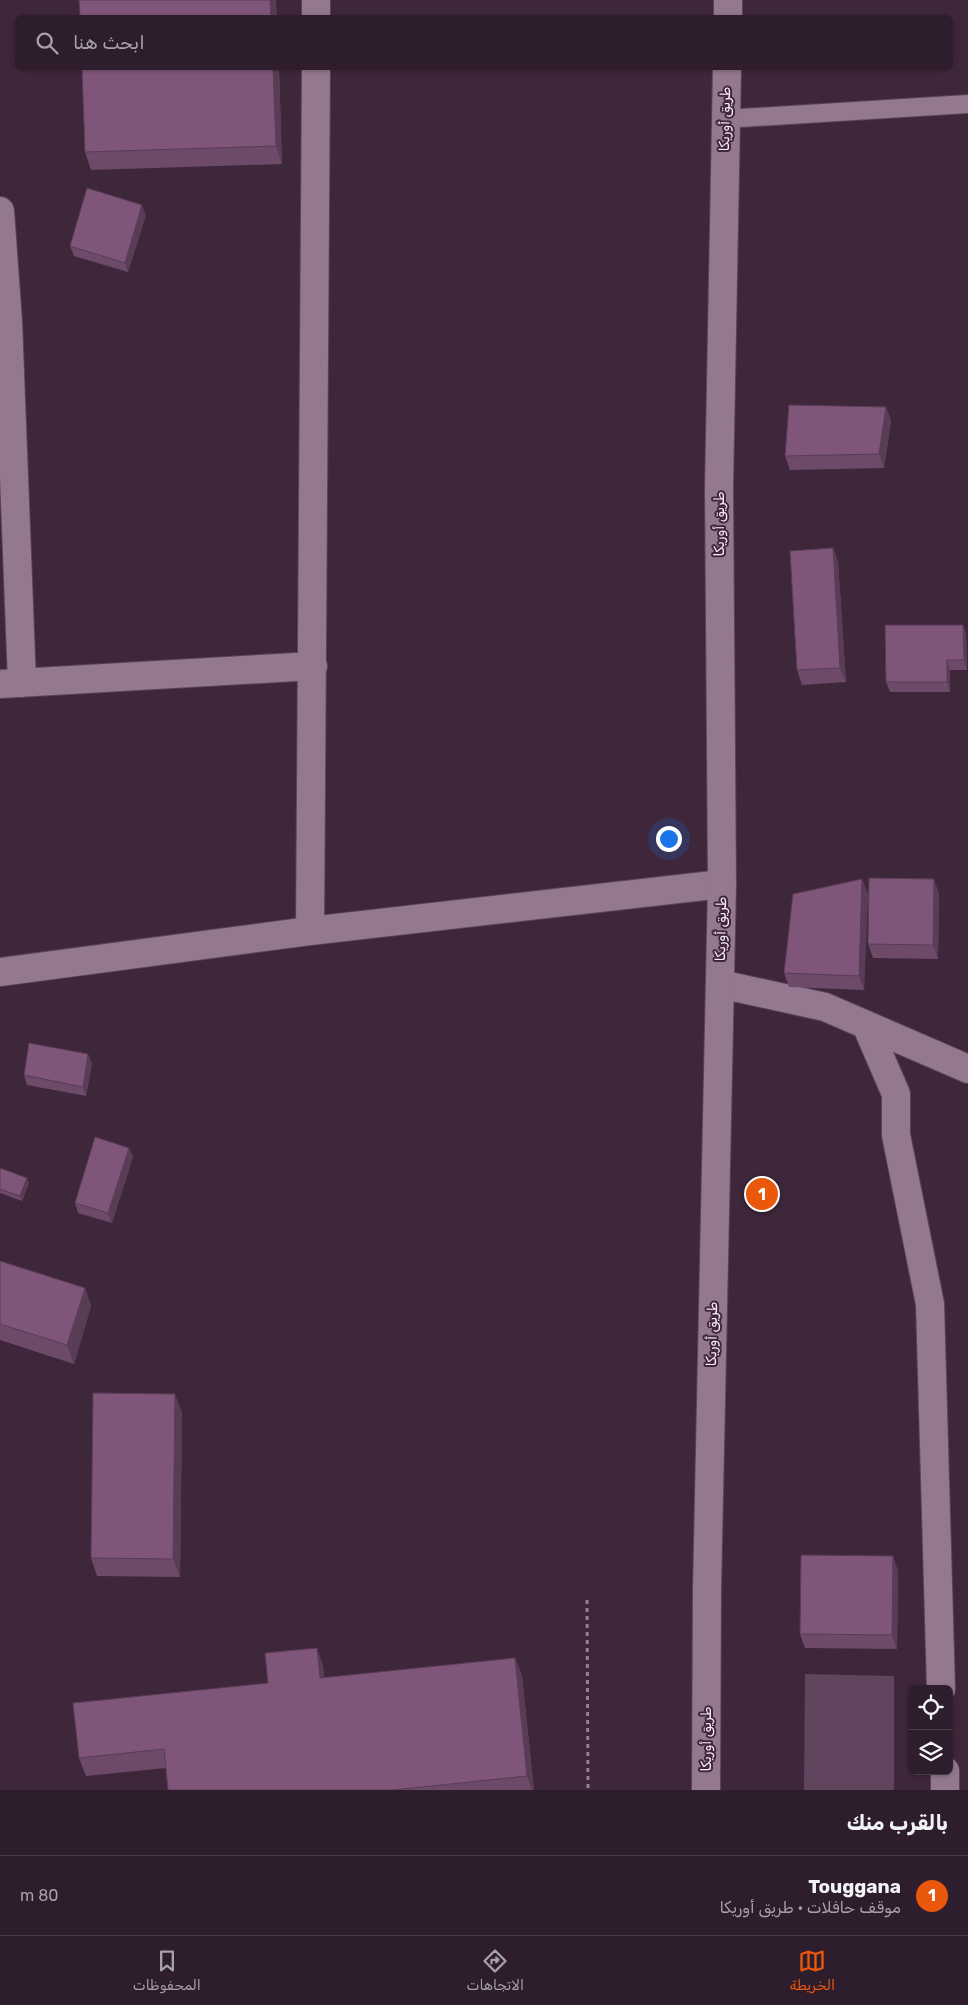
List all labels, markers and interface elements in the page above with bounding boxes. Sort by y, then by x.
search box [15,15,953,70]
icon: search [33,29,61,57]
text: ابحث هنا [73,31,145,54]
street label: طريق أوريكا [716,86,734,152]
street label: طريق أوريكا [711,491,728,556]
your location [656,826,682,852]
street label: طريق أوريكا [712,896,730,962]
pin: 1 [746,1175,778,1213]
street label: طريق أوريكا [703,1301,721,1367]
map controls [908,1685,953,1775]
button: locate [908,1685,953,1730]
street label: طريق أوريكا [698,1706,715,1771]
button: layers [908,1730,953,1775]
text: بالقرب منك [847,1810,948,1835]
text: Touggana [808,1875,901,1898]
text: 80 m [20,1886,59,1905]
text: 1 [928,1886,936,1905]
text: موقف حافلات · طريق أوريكا [720,1898,901,1917]
tab: المحفوظات [133,1947,201,1994]
tab: الاتجاهات [467,1947,524,1994]
tab: الخريطة [790,1947,835,1994]

